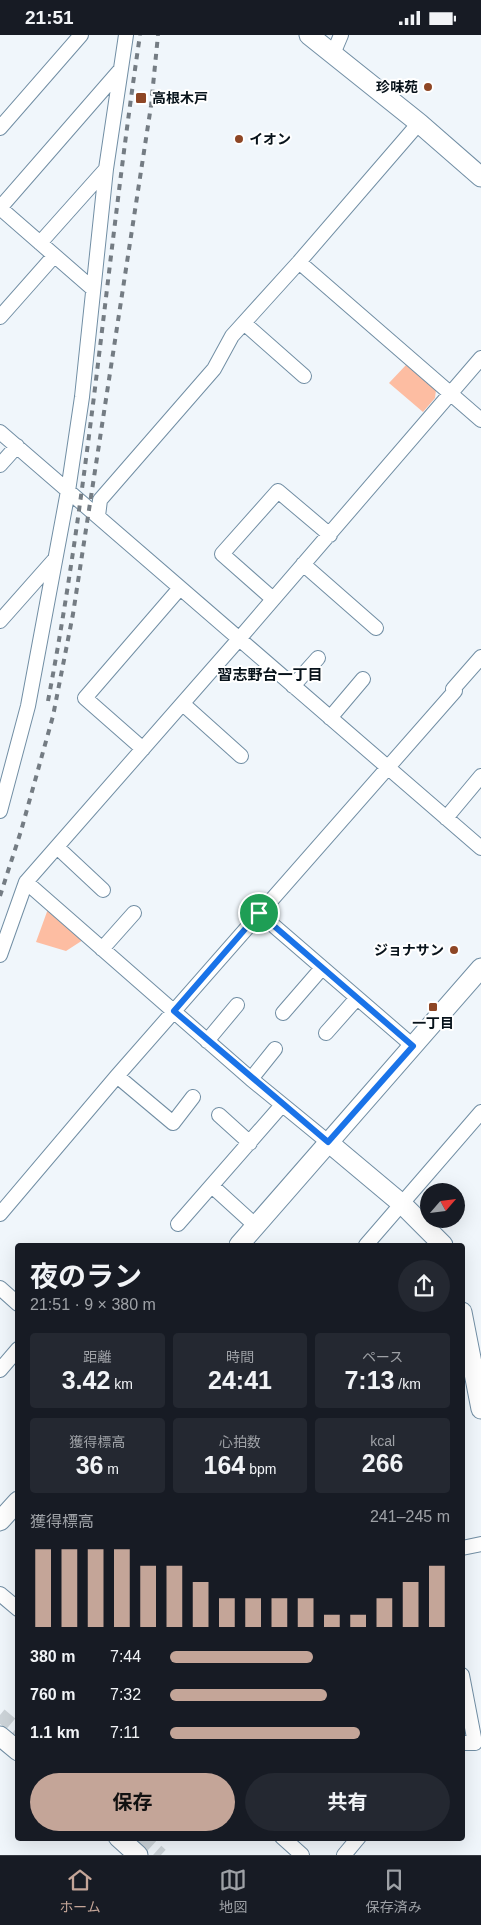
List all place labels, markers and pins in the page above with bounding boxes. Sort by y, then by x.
place label: 珍味苑 [376,79,418,95]
marker: 珍味苑 [422,81,434,93]
place label: 高根木戸 [152,90,208,106]
marker: 高根木戸 [134,91,148,105]
place label: イオン [249,131,291,147]
marker: イオン [233,133,245,145]
pin [238,892,280,934]
place label: ジョナサン [374,942,444,958]
marker: ジョナサン [448,944,460,956]
marker: 一丁目 [427,1001,439,1013]
place label: 一丁目 [412,1015,454,1031]

